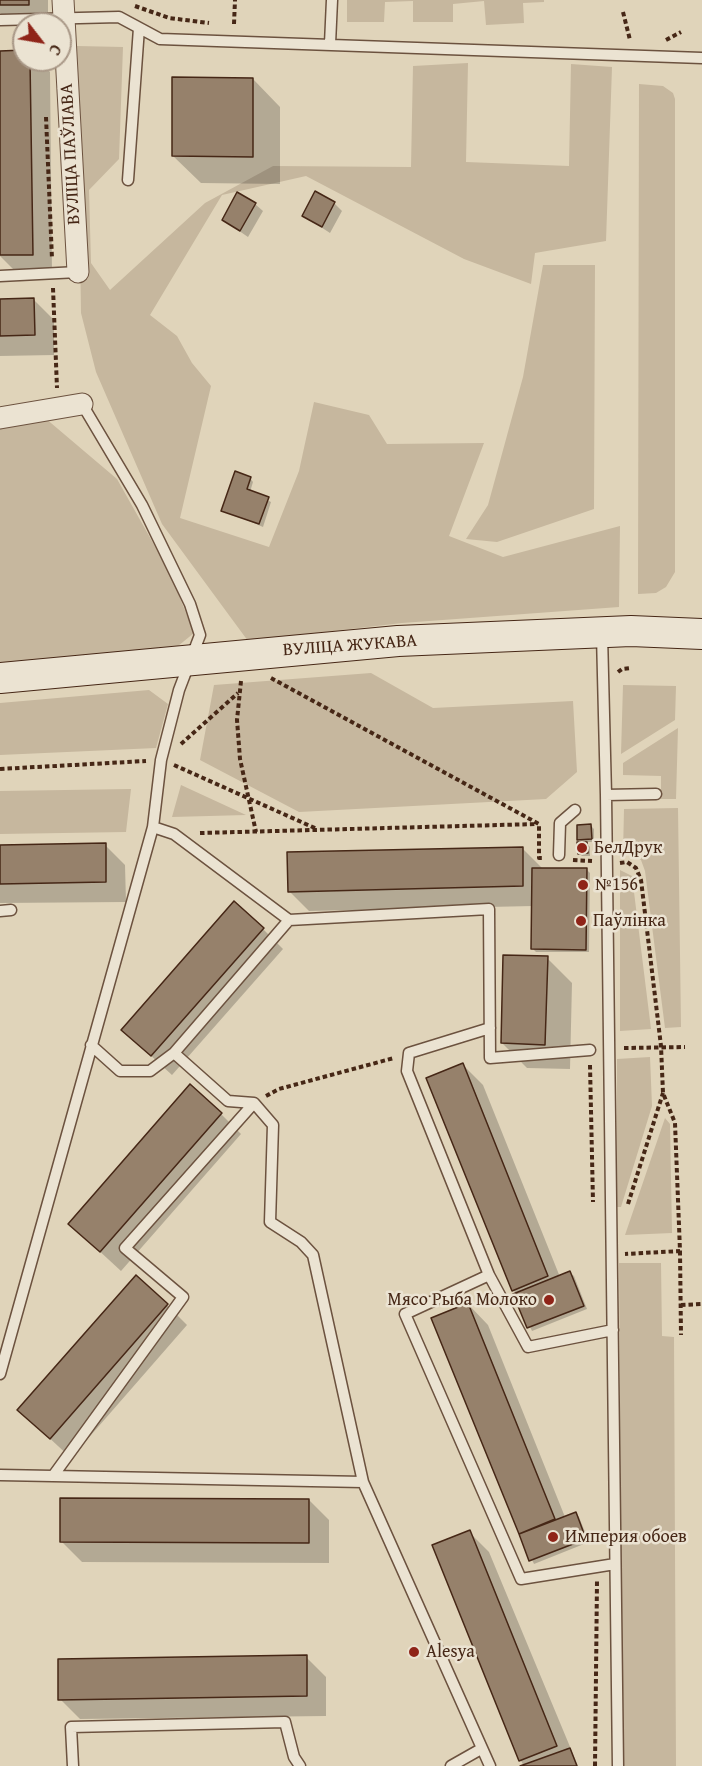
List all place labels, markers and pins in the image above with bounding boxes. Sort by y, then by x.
place label: БелДрук [594,837,662,859]
marker: БелДрук [575,841,589,855]
place label: №156 [595,874,638,896]
marker: №156 [576,878,590,892]
place label: Паўлінка [593,910,666,932]
marker: Паўлінка [574,914,588,928]
place label: Мясо Рыба Молоко [388,1289,537,1311]
marker: Мясо Рыба Молоко [542,1293,556,1307]
place label: Империя обоев [565,1526,687,1548]
marker: Империя обоев [546,1530,560,1544]
place label: Alesya [426,1641,475,1663]
marker: Alesya [407,1645,421,1659]

